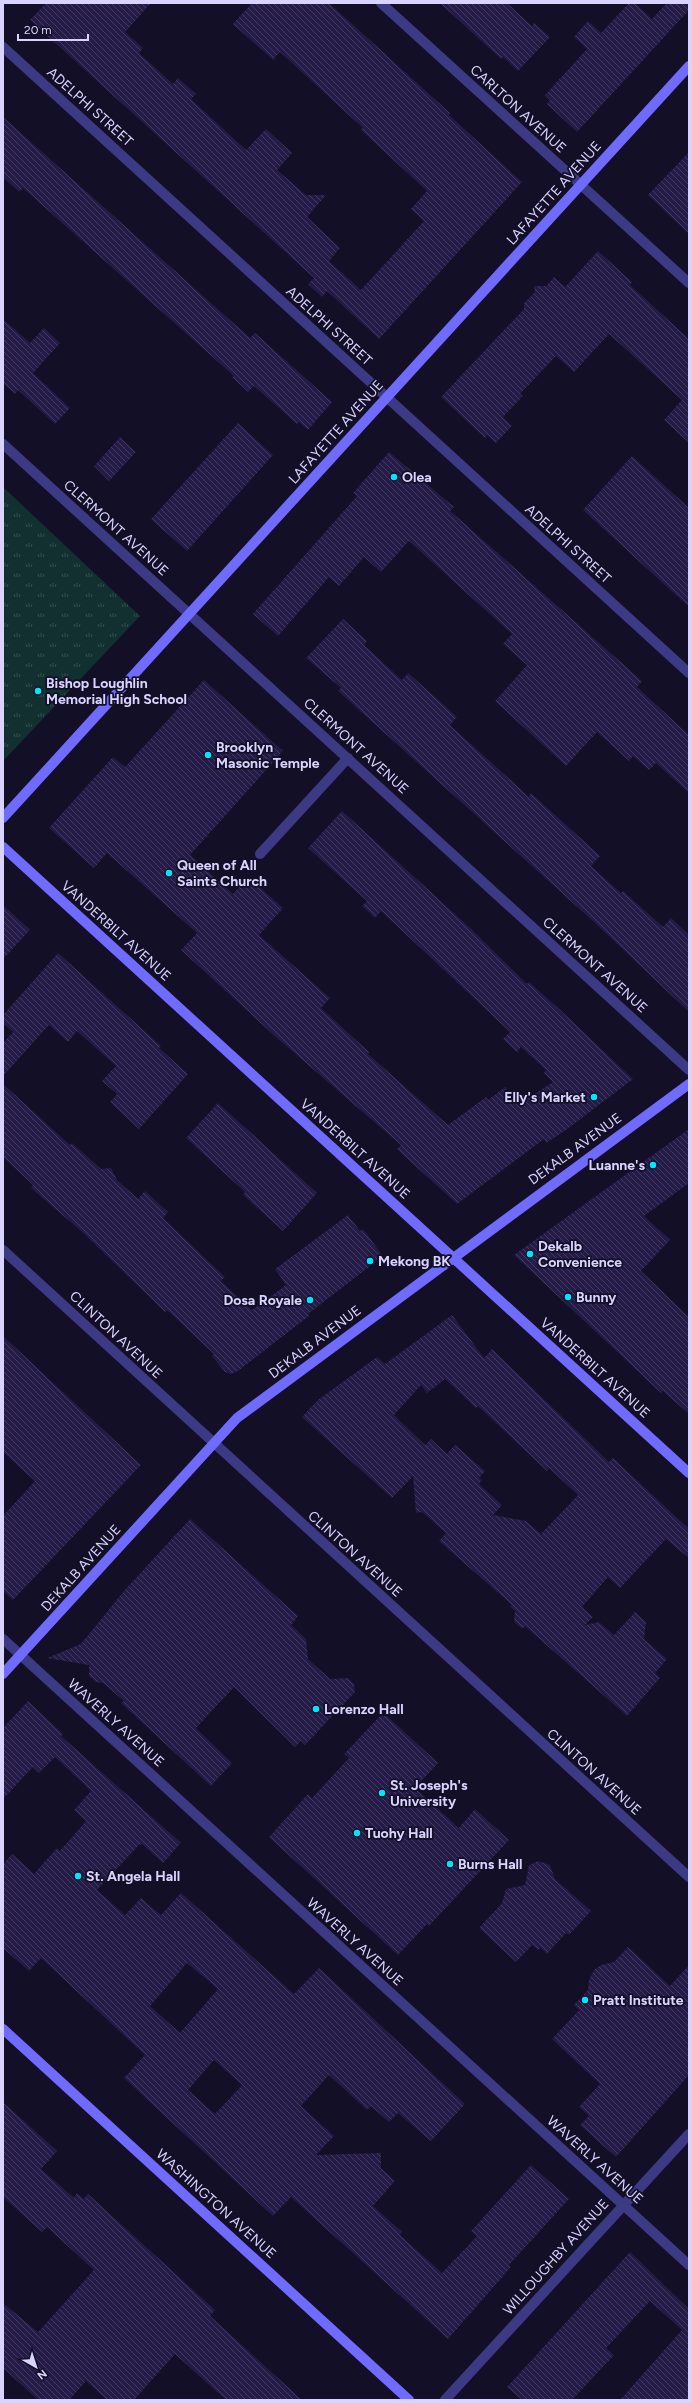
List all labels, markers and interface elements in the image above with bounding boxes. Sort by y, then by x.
scale bar [18,16,88,42]
text: 20 m [24,23,52,37]
street label: CARLTON AVENUE [466,61,570,157]
street label: ADELPHI STREET [43,64,137,150]
street label: LAFAYETTE AVENUE [503,138,605,248]
street label: ADELPHI STREET [282,283,376,369]
street label: LAFAYETTE AVENUE [285,377,387,487]
place label: Olea [402,469,432,486]
marker: Olea [389,472,399,482]
street label: CLERMONT AVENUE [60,477,172,579]
street label: ADELPHI STREET [521,501,615,587]
place label: Bishop Loughlin Memorial High School [46,675,187,708]
marker: Bishop Loughlin Memorial High School [33,686,43,696]
street label: CLERMONT AVENUE [300,695,412,797]
place label: Brooklyn Masonic Temple [216,739,320,772]
marker: Brooklyn Masonic Temple [203,750,213,760]
place label: Queen of All Saints Church [177,857,267,890]
marker: Queen of All Saints Church [164,868,174,878]
street label: VANDERBILT AVENUE [58,877,174,985]
street label: CLERMONT AVENUE [539,914,651,1016]
place label: Elly's Market [504,1089,586,1106]
marker: Elly's Market [589,1092,599,1102]
street label: VANDERBILT AVENUE [297,1095,413,1203]
street label: DEKALB AVENUE [525,1109,625,1189]
place label: Luanne's [588,1157,645,1174]
marker: Luanne's [648,1160,658,1170]
place label: Dekalb Convenience [538,1238,622,1271]
marker: Dekalb Convenience [525,1249,535,1259]
place label: Mekong BK [378,1253,451,1270]
marker: Mekong BK [365,1256,375,1266]
street label: CLINTON AVENUE [66,1288,166,1382]
place label: Bunny [576,1289,617,1306]
place label: Dosa Royale [223,1292,302,1309]
marker: Bunny [563,1292,573,1302]
marker: Dosa Royale [305,1295,315,1305]
street label: DEKALB AVENUE [266,1302,364,1382]
street label: VANDERBILT AVENUE [537,1314,653,1422]
street label: CLINTON AVENUE [304,1507,406,1601]
street label: DEKALB AVENUE [38,1521,124,1615]
street label: WAVERLY AVENUE [64,1675,168,1771]
place label: Lorenzo Hall [324,1701,404,1718]
marker: Lorenzo Hall [311,1704,321,1714]
street label: CLINTON AVENUE [543,1725,645,1819]
place label: St. Joseph's University [390,1777,468,1810]
marker: St. Joseph's University [377,1788,387,1798]
place label: Tuohy Hall [365,1825,433,1842]
marker: Tuohy Hall [352,1828,362,1838]
place label: Burns Hall [458,1856,522,1873]
marker: Burns Hall [445,1859,455,1869]
place label: St. Angela Hall [86,1868,180,1885]
marker: St. Angela Hall [73,1871,83,1881]
street label: WAVERLY AVENUE [303,1894,407,1990]
place label: Pratt Institute [593,1992,684,2009]
marker: Pratt Institute [580,1995,590,2005]
street label: WAVERLY AVENUE [543,2112,647,2208]
street label: WASHINGTON AVENUE [152,2146,280,2262]
street label: WILLOUGHBY AVENUE [500,2196,612,2318]
north arrow [16,2347,56,2387]
text: N [35,2367,49,2382]

